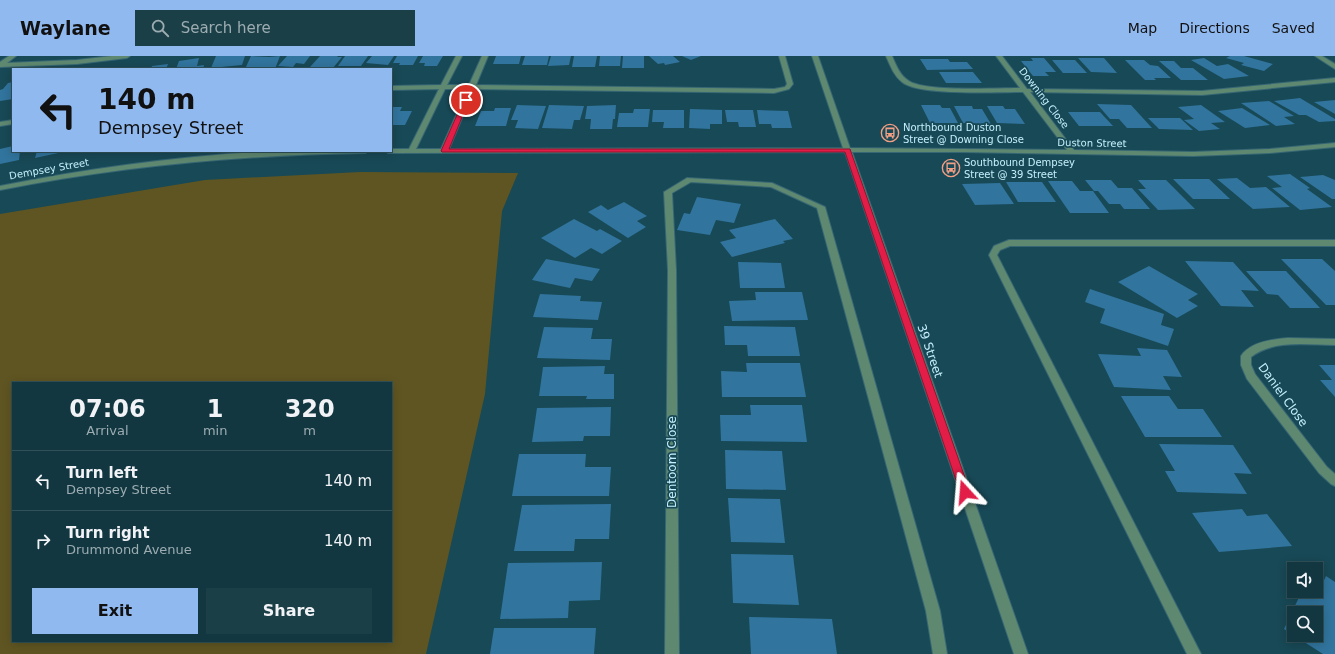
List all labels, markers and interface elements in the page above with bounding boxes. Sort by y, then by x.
search box [135,10,415,46]
text: Waylane [20,17,111,39]
icon: search [149,17,171,39]
text: Search here [181,19,271,37]
text: Map [1128,20,1157,36]
text: Directions [1179,20,1250,36]
text: Saved [1272,20,1315,36]
street label: Downing Close [1017,65,1071,131]
text: 140 m [98,83,195,116]
pin [449,83,483,117]
icon: left [32,84,84,136]
icon: arrive [455,89,477,111]
text: Dempsey Street [98,117,243,138]
place label: Northbound Duston Street @ Downing Close [903,122,1024,145]
bus stop icon: Northbound Duston Street @ Downing Close [880,123,900,143]
street label: Duston Street [1057,137,1127,149]
street label: Dempsey Street [8,157,90,181]
place label: Southbound Dempsey Street @ 39 Street [964,157,1075,180]
bus stop icon: Southbound Dempsey Street @ 39 Street [941,158,961,178]
street label: 39 Street [914,322,946,380]
street label: Daniel Close [1255,361,1311,429]
text: 07:06 [69,395,146,423]
text: 1 [207,395,223,423]
text: 320 [285,395,335,423]
street label: Dentoom Close [665,416,679,508]
text: Arrival [86,423,129,438]
text: min [203,423,227,438]
text: m [303,423,316,438]
text: Turn left [66,464,138,482]
icon: left [32,470,54,492]
position arrow [944,471,986,513]
text: 140 m [324,472,372,490]
text: Dempsey Street [66,482,171,497]
text: Turn right [66,524,150,542]
icon: right [32,530,54,552]
text: 140 m [324,532,372,550]
text: Drummond Avenue [66,542,192,557]
map controls [1287,562,1323,642]
button: sound [1287,562,1323,598]
button: Exit [32,588,198,634]
button: Share [206,588,372,634]
button: search [1287,606,1323,642]

